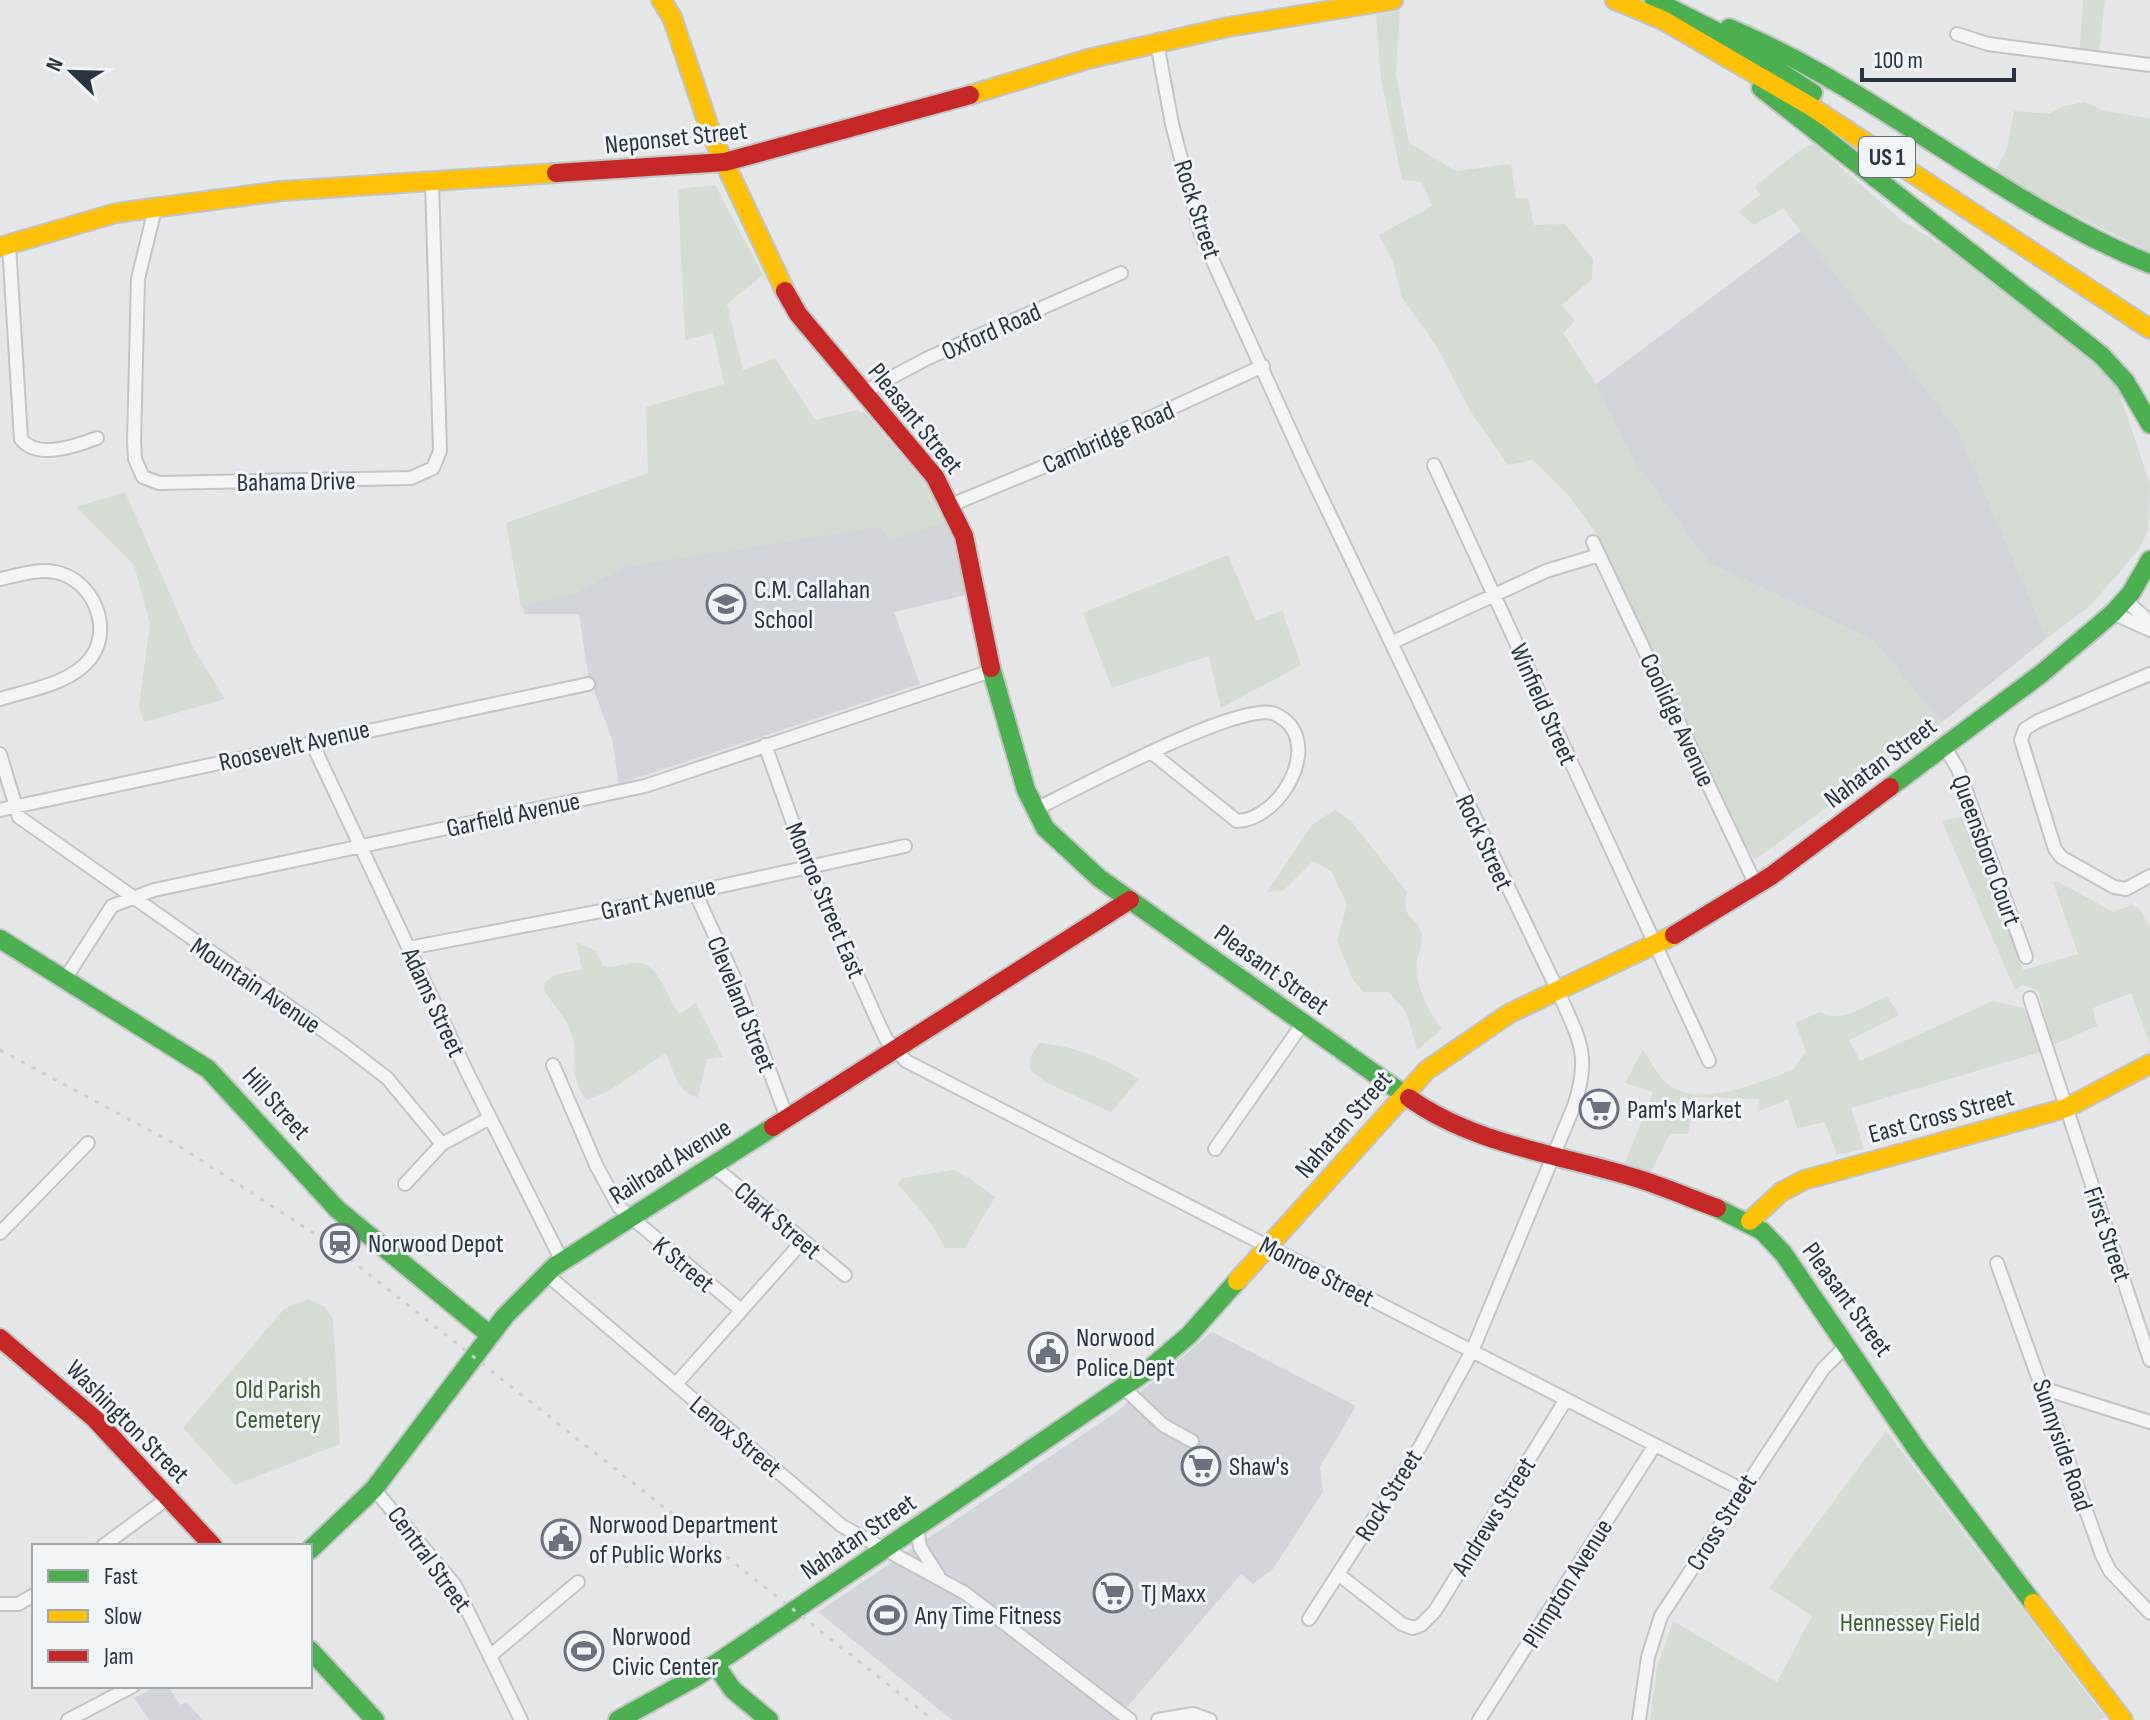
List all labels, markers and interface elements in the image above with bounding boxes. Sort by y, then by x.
north arrow [32,32,112,112]
scale bar [1862,32,2014,82]
text: 100 m [1874,46,1923,75]
text: N [40,54,70,75]
street label: Neponset Street [603,116,749,161]
road number: US 1 [1859,137,1915,177]
street label: Rock Street [1166,156,1227,263]
street label: Oxford Road [937,297,1046,368]
street label: Pleasant Street [861,357,969,481]
street label: Cambridge Road [1038,396,1179,481]
street label: Bahama Drive [236,466,356,499]
place label: C.M. Callahan School [754,575,870,636]
school or university icon: C.M. Callahan School [705,583,747,625]
street label: Winfield Street [1502,639,1583,770]
street label: Coolidge Avenue [1632,649,1721,792]
street label: Nahatan Street [1819,711,1943,815]
street label: Roosevelt Avenue [216,714,373,779]
street label: Queensboro Court [1944,771,2027,930]
street label: Garfield Avenue [444,786,583,845]
street label: Rock Street [1448,790,1519,895]
street label: Monroe Street East [778,818,871,983]
street label: Grant Avenue [598,871,719,928]
street label: Pleasant Street [1208,918,1334,1022]
street label: Mountain Avenue [184,931,326,1041]
street label: Cleveland Street [699,932,782,1077]
street label: Adams Street [394,942,471,1062]
street label: Hill Street [235,1061,316,1147]
street label: Nahatan Street [1289,1065,1399,1185]
street label: East Cross Street [1865,1082,2018,1151]
supermarket icon: Pam's Market [1578,1088,1620,1130]
place label: Pam's Market [1627,1095,1742,1126]
street label: Railroad Avenue [604,1113,737,1212]
street label: Clark Street [727,1176,827,1266]
street label: First Street [2076,1183,2137,1286]
station icon: Norwood Depot [319,1222,361,1264]
place label: Norwood Depot [368,1229,504,1260]
street label: Monroe Street [1254,1230,1379,1314]
street label: K Street [646,1231,720,1300]
street label: Pleasant Street [1795,1237,1899,1363]
place label: Norwood Police Dept [1076,1323,1175,1384]
public building icon: Norwood Police Dept [1027,1331,1069,1373]
street label: Washington Street [59,1354,195,1490]
park label: Old Parish Cemetery [235,1375,321,1436]
street label: Sunnyside Road [2025,1376,2099,1515]
street label: Lenox Street [683,1390,787,1484]
street label: Rock Street [1349,1444,1429,1547]
supermarket icon: Shaw's [1180,1445,1222,1487]
place label: Shaw's [1229,1452,1289,1483]
street label: Andrews Street [1445,1452,1543,1583]
street label: Cross Street [1681,1469,1764,1577]
street label: Nahatan Street [795,1487,922,1587]
street label: Central Street [380,1501,477,1619]
place label: Norwood Department of Public Works [589,1510,778,1571]
street label: Plimpton Avenue [1516,1514,1620,1654]
public building icon: Norwood Department of Public Works [540,1518,582,1560]
legend [32,1544,312,1688]
text: Fast [104,1562,138,1591]
supermarket icon: TJ Maxx [1092,1572,1134,1614]
place label: TJ Maxx [1141,1579,1206,1610]
sports icon: Any Time Fitness [866,1594,908,1636]
place label: Any Time Fitness [914,1601,1061,1632]
text: Slow [104,1602,142,1631]
park label: Hennessey Field [1840,1608,1980,1639]
place label: Norwood Civic Center [612,1622,719,1683]
sports icon: Norwood Civic Center [563,1630,605,1672]
text: Jam [103,1642,134,1671]

